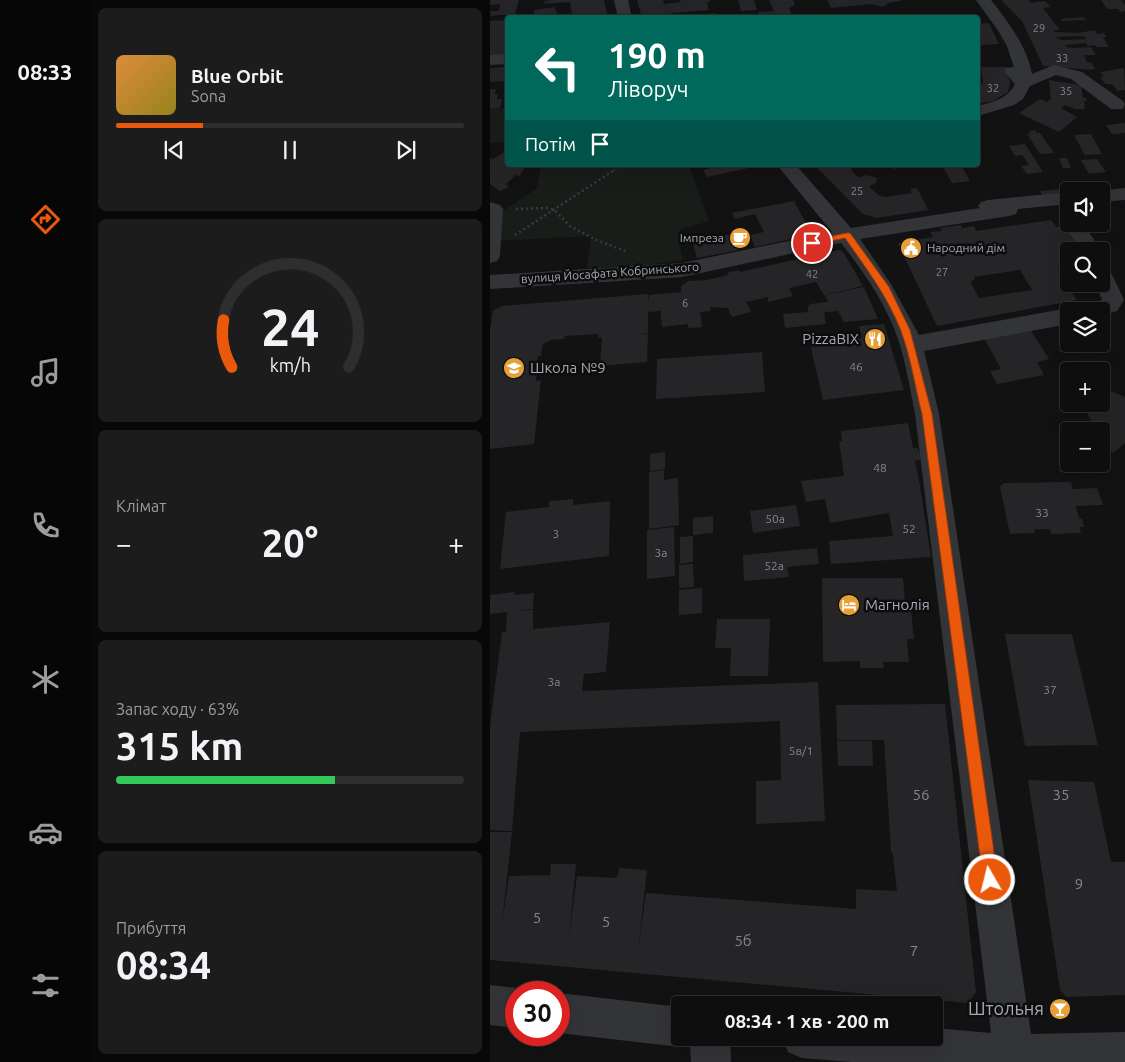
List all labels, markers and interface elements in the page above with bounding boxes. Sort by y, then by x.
house number: 29 [1033,22,1045,34]
icon: left [525,35,590,100]
text: 190 m [608,35,706,75]
house number: 33 [1056,52,1068,64]
text: 08:33 [17,59,73,84]
text: Blue Orbit [191,65,284,87]
text: Ліворуч [608,76,689,101]
house number: 32 [987,82,999,94]
house number: 35 [1060,85,1072,97]
text: Sona [191,87,226,105]
icon: arrive [586,130,614,158]
text: Потім [525,133,576,155]
icon: previous [160,136,188,164]
icon: pause [276,136,304,164]
icon: next [392,136,420,164]
map controls [1060,182,1110,472]
button: sound [1060,182,1110,232]
house number: 25 [851,185,863,197]
icon: directions [28,202,63,237]
pin [791,222,833,264]
cafe icon: Імпреза [728,226,752,250]
icon: arrive [798,229,826,257]
place label: Імпреза [680,231,724,244]
public building icon: Народний дім [899,236,923,260]
place label: Народний дім [927,241,1005,254]
button: search [1060,242,1110,292]
street label: вулиця Йосафата Кобринського [521,260,699,285]
house number: 27 [936,266,948,278]
house number: 42 [806,268,818,280]
house number: 6 [682,297,688,309]
text: 24 [261,298,319,356]
button: layers [1060,302,1110,352]
restaurant icon: PizzaBIX [863,327,887,351]
place label: PizzaBIX [802,330,859,347]
icon: music [28,355,63,390]
text: km/h [269,355,311,375]
school or university icon: Школа №9 [502,356,526,380]
place label: Школа №9 [530,359,606,376]
house number: 46 [849,360,863,373]
button: + [1060,362,1110,412]
button: − [1060,422,1110,472]
house number: 48 [873,461,887,474]
text: Клімат [116,497,166,515]
house number: 33 [1035,506,1049,519]
icon: phone [28,508,63,543]
house number: 50а [765,512,785,525]
text: 20° [262,522,318,564]
house number: 52 [902,522,916,535]
house number: 3 [553,527,559,540]
text: − [116,528,132,559]
text: + [448,528,464,559]
house number: 3а [655,546,667,559]
house number: 52а [764,559,784,572]
hotel icon: Магнолія [837,593,861,617]
place label: Магнолія [865,596,930,613]
icon: climate [28,662,63,697]
house number: 3а [548,675,560,688]
house number: 37 [1043,683,1057,696]
text: Запас ходу · 63% [116,700,239,718]
text: 315 km [116,725,243,767]
house number: 5в/1 [789,744,813,757]
house number: 56 [913,786,929,803]
house number: 35 [1053,786,1069,803]
icon: car [28,815,63,850]
position arrow [963,853,1015,905]
house number: 9 [1075,875,1083,892]
house number: 5 [533,909,541,926]
house number: 5 [602,913,610,930]
text: Прибуття [116,919,186,937]
house number: 5б [734,932,752,949]
house number: 7 [910,942,918,959]
text: 08:34 [116,944,211,986]
icon: filters [28,968,63,1003]
speed limit sign: 30 [505,981,570,1046]
bar icon: Штольня [1048,997,1072,1021]
place label: Штольня [968,998,1044,1018]
text: 08:34 · 1 хв · 200 m [725,1010,889,1032]

